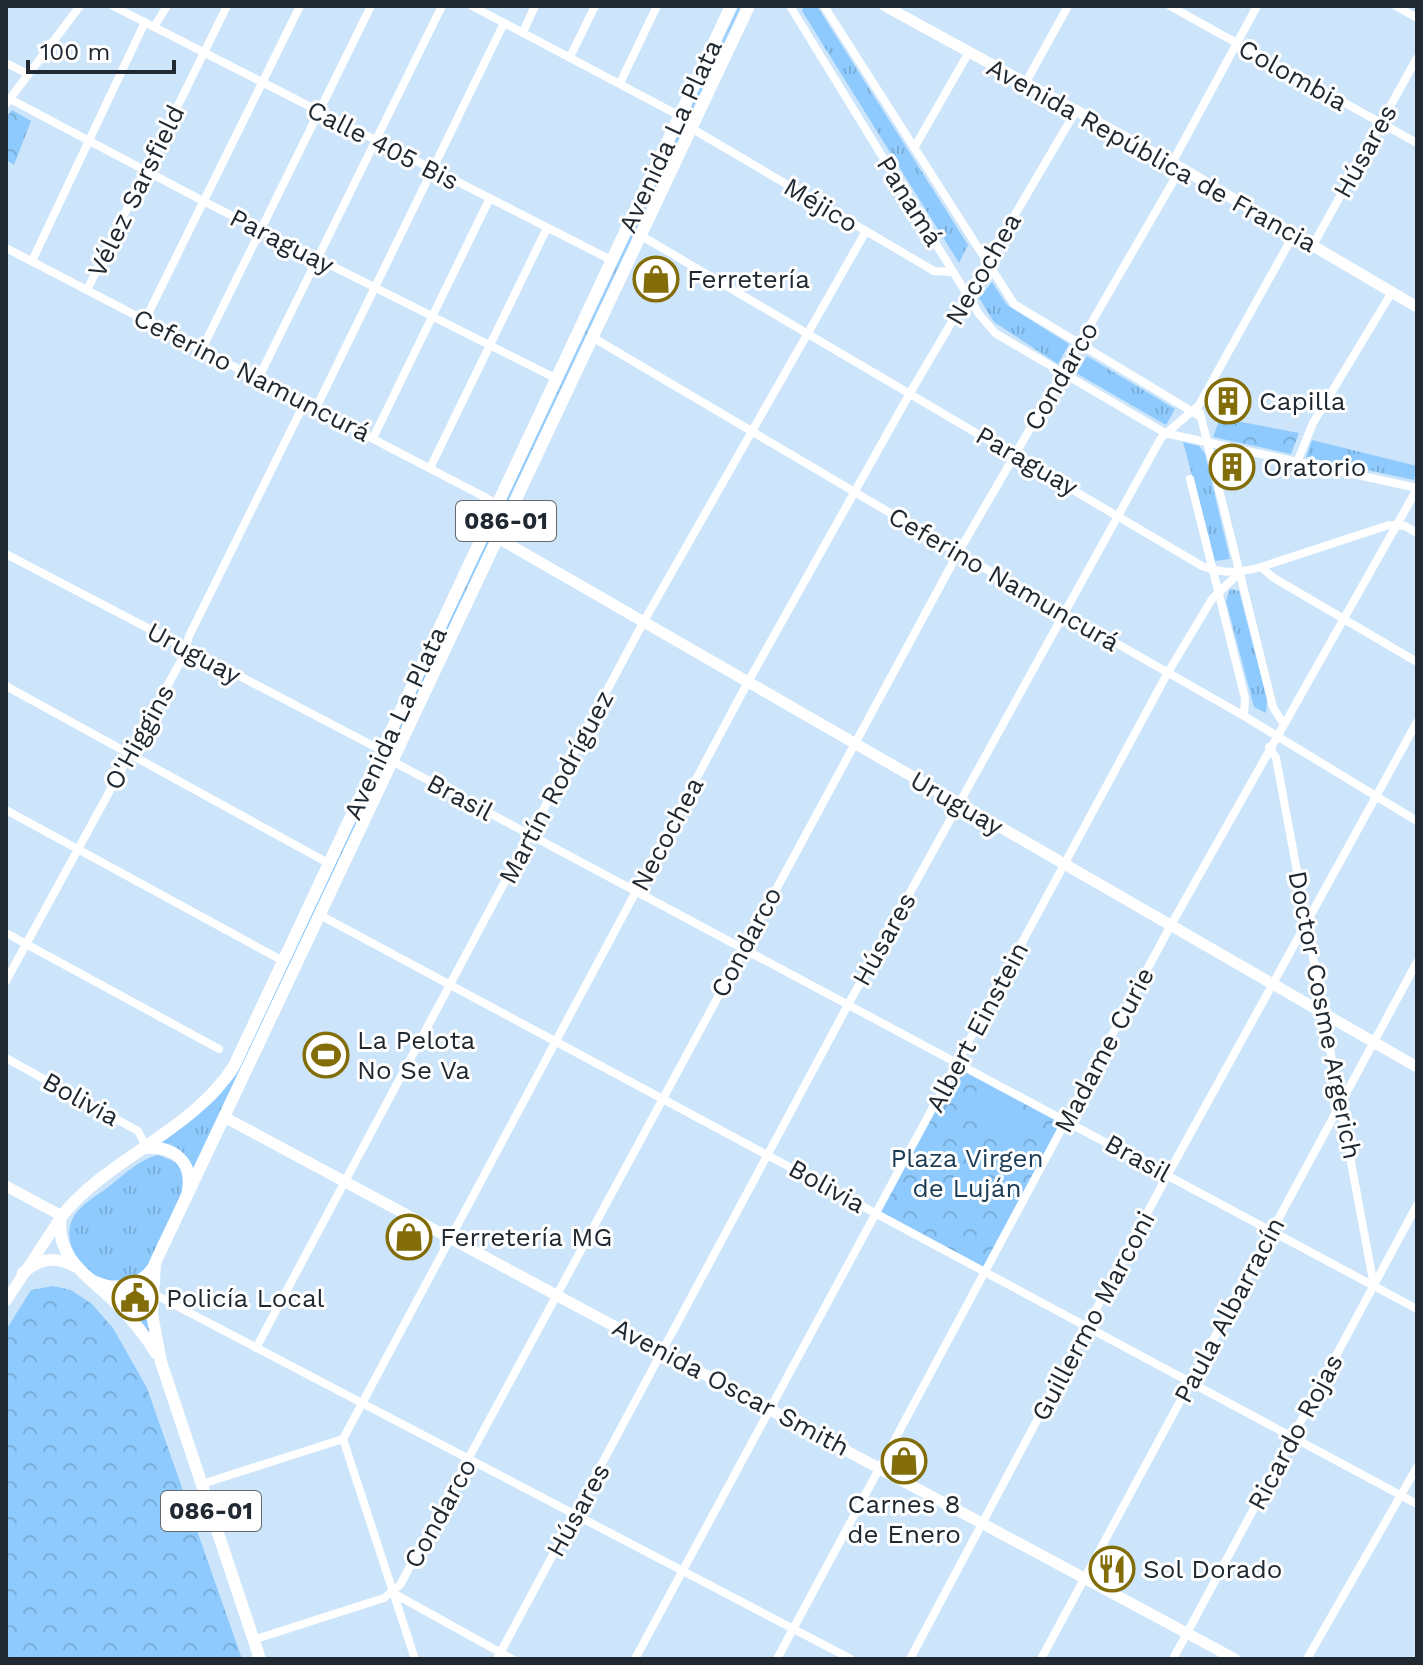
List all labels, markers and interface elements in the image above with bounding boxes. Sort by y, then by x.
scale bar [28,24,174,74]
street label: Colombia [1233,33,1353,117]
street label: Avenida La Plata [612,35,728,237]
text: 100 m [40,38,110,66]
street label: Avenida República de Francia [982,52,1322,258]
street label: Calle 405 Bis [302,94,464,196]
street label: Húsares [1327,99,1403,203]
street label: Vélez Sarsfield [81,100,191,282]
street label: Panamá [871,150,950,252]
street label: Méjico [779,171,863,239]
street label: Paraguay [225,202,340,280]
street label: Necochea [939,207,1027,330]
shop icon: Ferretería [632,255,680,303]
place label: Ferretería [687,264,810,294]
street label: Ceferino Namuncurá [129,302,376,448]
street label: Condarco [1018,316,1104,436]
building icon: Capilla [1204,377,1252,425]
place label: Capilla [1259,386,1346,416]
street label: Paraguay [971,420,1084,502]
building icon: Oratorio [1208,443,1256,491]
place label: Oratorio [1263,452,1366,482]
road number: 086-01 [456,501,556,541]
street label: Ceferino Namuncurá [883,501,1125,658]
street label: Uruguay [142,616,247,691]
street label: Avenida La Plata [337,622,453,824]
street label: O'Higgins [98,679,180,795]
street label: Martín Rodríguez [492,685,620,889]
street label: Uruguay [905,764,1009,842]
street label: Brasil [422,767,498,827]
street label: Necochea [625,772,710,896]
street label: Doctor Cosme Argerich [1282,868,1368,1162]
street label: Condarco [704,882,788,1002]
street label: Húsares [846,887,922,991]
street label: Albert Einstein [920,937,1034,1117]
street label: Madame Curie [1048,962,1160,1138]
place label: La Pelota No Se Va [357,1025,475,1085]
sports icon: La Pelota No Se Va [302,1031,350,1079]
street label: Bolivia [38,1066,125,1132]
street label: Brasil [1100,1128,1176,1188]
park label: Plaza Virgen de Luján [890,1143,1044,1203]
street label: Bolivia [784,1153,871,1219]
street label: Guillermo Marconi [1025,1206,1161,1426]
street label: Paula Albarracín [1167,1212,1291,1408]
shop icon: Ferretería MG [385,1213,433,1261]
place label: Ferretería MG [440,1222,612,1252]
public building icon: Policía Local [111,1274,159,1322]
place label: Policía Local [166,1283,325,1313]
street label: Avenida Oscar Smith [608,1312,854,1462]
street label: Ricardo Rojas [1241,1349,1349,1515]
shop icon: Carnes 8 de Enero [880,1437,928,1485]
street label: Condarco [398,1453,482,1573]
street label: Húsares [540,1458,616,1562]
place label: Carnes 8 de Enero [847,1489,961,1549]
road number: 086-01 [161,1491,261,1531]
restaurant icon: Sol Dorado [1088,1545,1136,1593]
place label: Sol Dorado [1143,1554,1282,1584]

